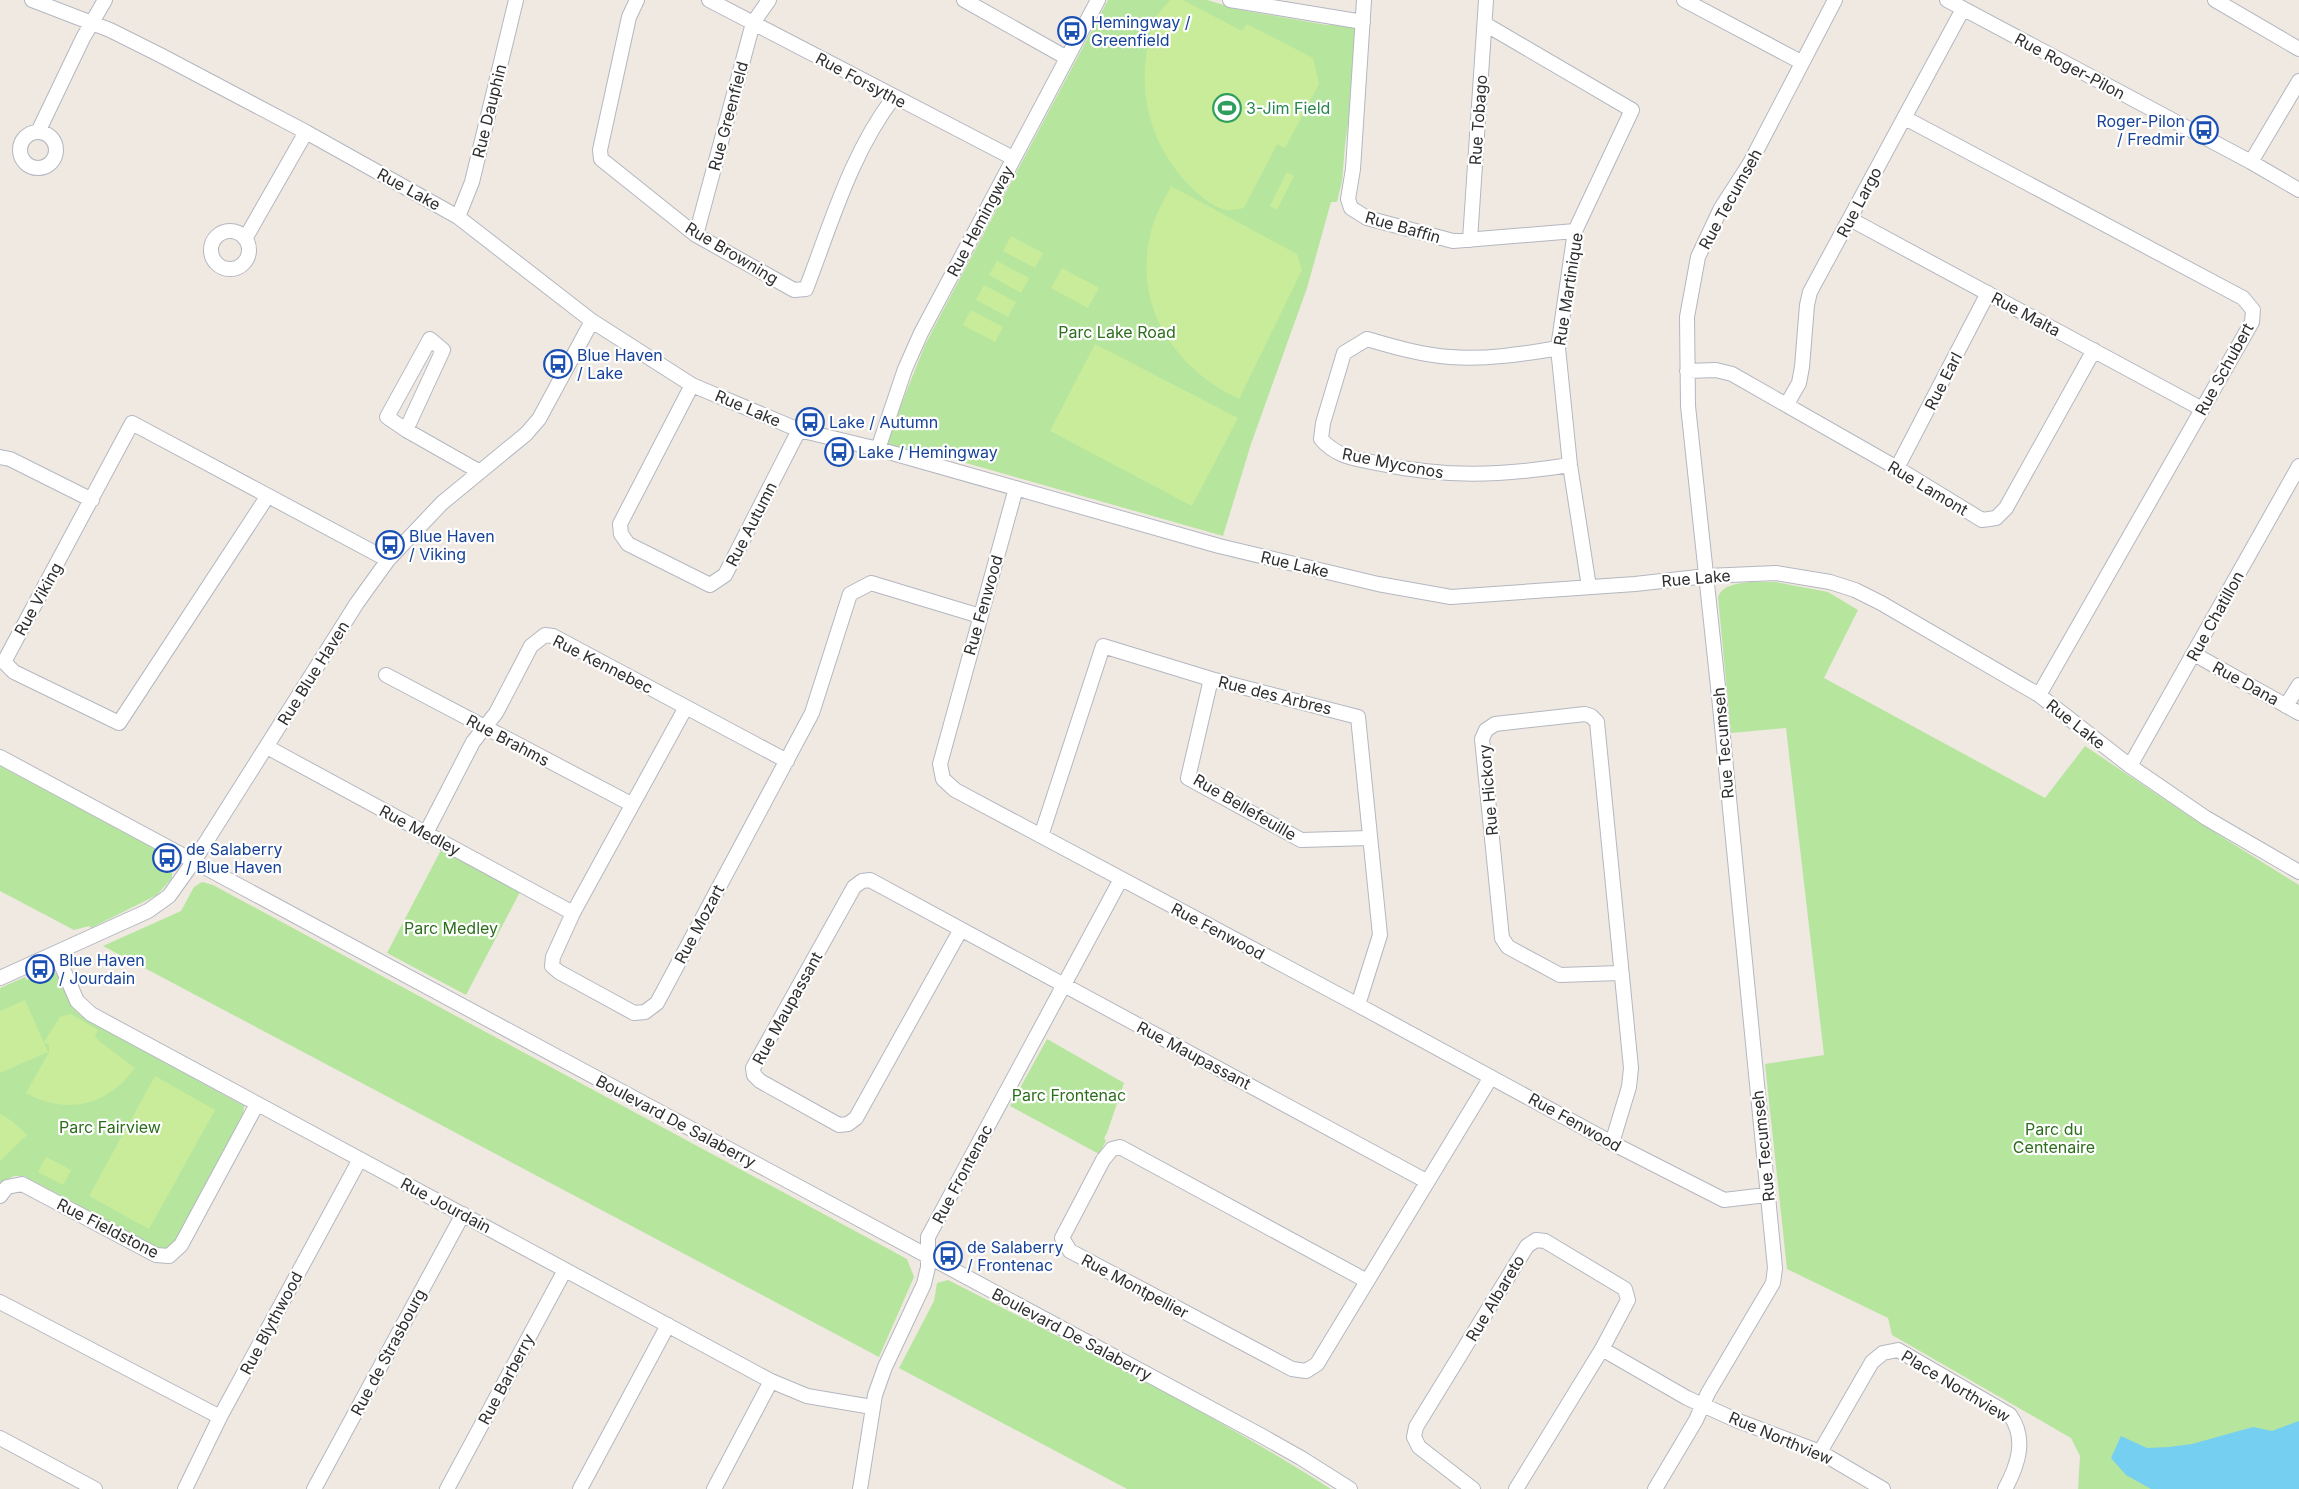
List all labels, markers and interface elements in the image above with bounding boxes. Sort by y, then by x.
place label: Hemingway / Greenfield [1091,12,1191,50]
bus stop icon: Hemingway / Greenfield [1057,16,1087,46]
street label: Rue Roger-Pilon [2011,28,2129,104]
street label: Rue Forsythe [812,48,910,112]
street label: Rue Greenfield [704,59,752,173]
street label: Rue Dauphin [468,62,510,160]
street label: Rue Tobago [1465,74,1491,166]
sports icon: 3-Jim Field [1212,93,1242,123]
place label: 3-Jim Field [1246,98,1330,118]
place label: Roger-Pilon / Fredmir [2096,111,2185,149]
bus stop icon: Roger-Pilon / Fredmir [2189,115,2219,145]
street label: Rue Tecumseh [1694,145,1766,253]
street label: Rue Hemingway [942,162,1018,280]
street label: Rue Lake [374,163,444,215]
street label: Rue Largo [1832,163,1886,241]
street label: Rue Baffin [1363,207,1443,247]
street label: Rue Browning [682,217,782,289]
street label: Rue Martinique [1549,231,1587,347]
street label: Rue Malta [1988,287,2064,341]
street label: Rue Schubert [2190,319,2258,419]
park label: Parc Lake Road [1058,322,1176,342]
place label: Blue Haven / Lake [577,345,663,383]
bus stop icon: Blue Haven / Lake [543,349,573,379]
street label: Rue Earl [1920,349,1966,413]
street label: Rue Lake [712,385,784,431]
bus stop icon: Lake / Autumn [795,407,825,437]
place label: Lake / Autumn [829,412,938,432]
bus stop icon: Lake / Hemingway [824,437,854,467]
place label: Lake / Hemingway [858,442,998,462]
street label: Rue Myconos [1341,443,1445,483]
street label: Rue Lamont [1884,456,1972,520]
street label: Rue Autumn [721,478,781,570]
place label: Blue Haven / Viking [409,526,495,564]
bus stop icon: Blue Haven / Viking [375,530,405,560]
street label: Rue Lake [1259,546,1331,582]
street label: Rue Fenwood [959,553,1007,657]
street label: Rue Viking [10,559,66,639]
street label: Rue Lake [1661,565,1731,591]
street label: Rue Chatillon [2182,568,2248,664]
street label: Rue Blue Haven [273,617,353,729]
street label: Rue Kennebec [550,630,656,698]
street label: Rue Dana [2209,657,2283,709]
street label: Rue des Arbres [1216,671,1334,719]
street label: Rue Tecumseh [1708,686,1738,800]
street label: Rue Lake [2043,695,2109,753]
street label: Rue Brahms [463,710,553,770]
street label: Rue Hickory [1474,743,1502,837]
street label: Rue Bellefeuille [1190,769,1300,845]
street label: Rue Medley [376,800,464,860]
place label: de Salaberry / Blue Haven [186,839,282,877]
bus stop icon: de Salaberry / Blue Haven [152,843,182,873]
street label: Rue Mozart [670,881,728,967]
street label: Rue Fenwood [1168,898,1268,964]
park label: Parc Medley [404,918,498,938]
street label: Rue Maupassant [748,948,826,1068]
place label: Blue Haven / Jourdain [59,950,145,988]
bus stop icon: Blue Haven / Jourdain [25,954,55,984]
street label: Rue Maupassant [1134,1017,1254,1093]
street label: Boulevard De Salaberry [592,1070,760,1172]
park label: Parc Frontenac [1012,1085,1126,1105]
street label: Rue Fenwood [1525,1088,1625,1156]
street label: Rue Tecumseh [1747,1089,1779,1203]
park label: Parc Fairview [59,1117,161,1137]
park label: Parc du Centenaire [2013,1119,2095,1157]
street label: Rue Frontenac [927,1121,997,1227]
street label: Rue Jourdain [397,1173,495,1237]
street label: Rue Fieldstone [54,1194,162,1262]
place label: de Salaberry / Frontenac [967,1237,1063,1275]
bus stop icon: de Salaberry / Frontenac [933,1241,963,1271]
street label: Rue Montpellier [1078,1249,1192,1323]
street label: Rue Albareto [1461,1251,1529,1345]
street label: Rue Blythwood [235,1268,307,1378]
street label: Boulevard De Salaberry [988,1283,1156,1385]
street label: Rue de Strasbourg [346,1285,430,1419]
street label: Rue Barberry [474,1330,538,1428]
street label: Place Northview [1898,1346,2014,1426]
street label: Rue Northview [1726,1407,1836,1469]

